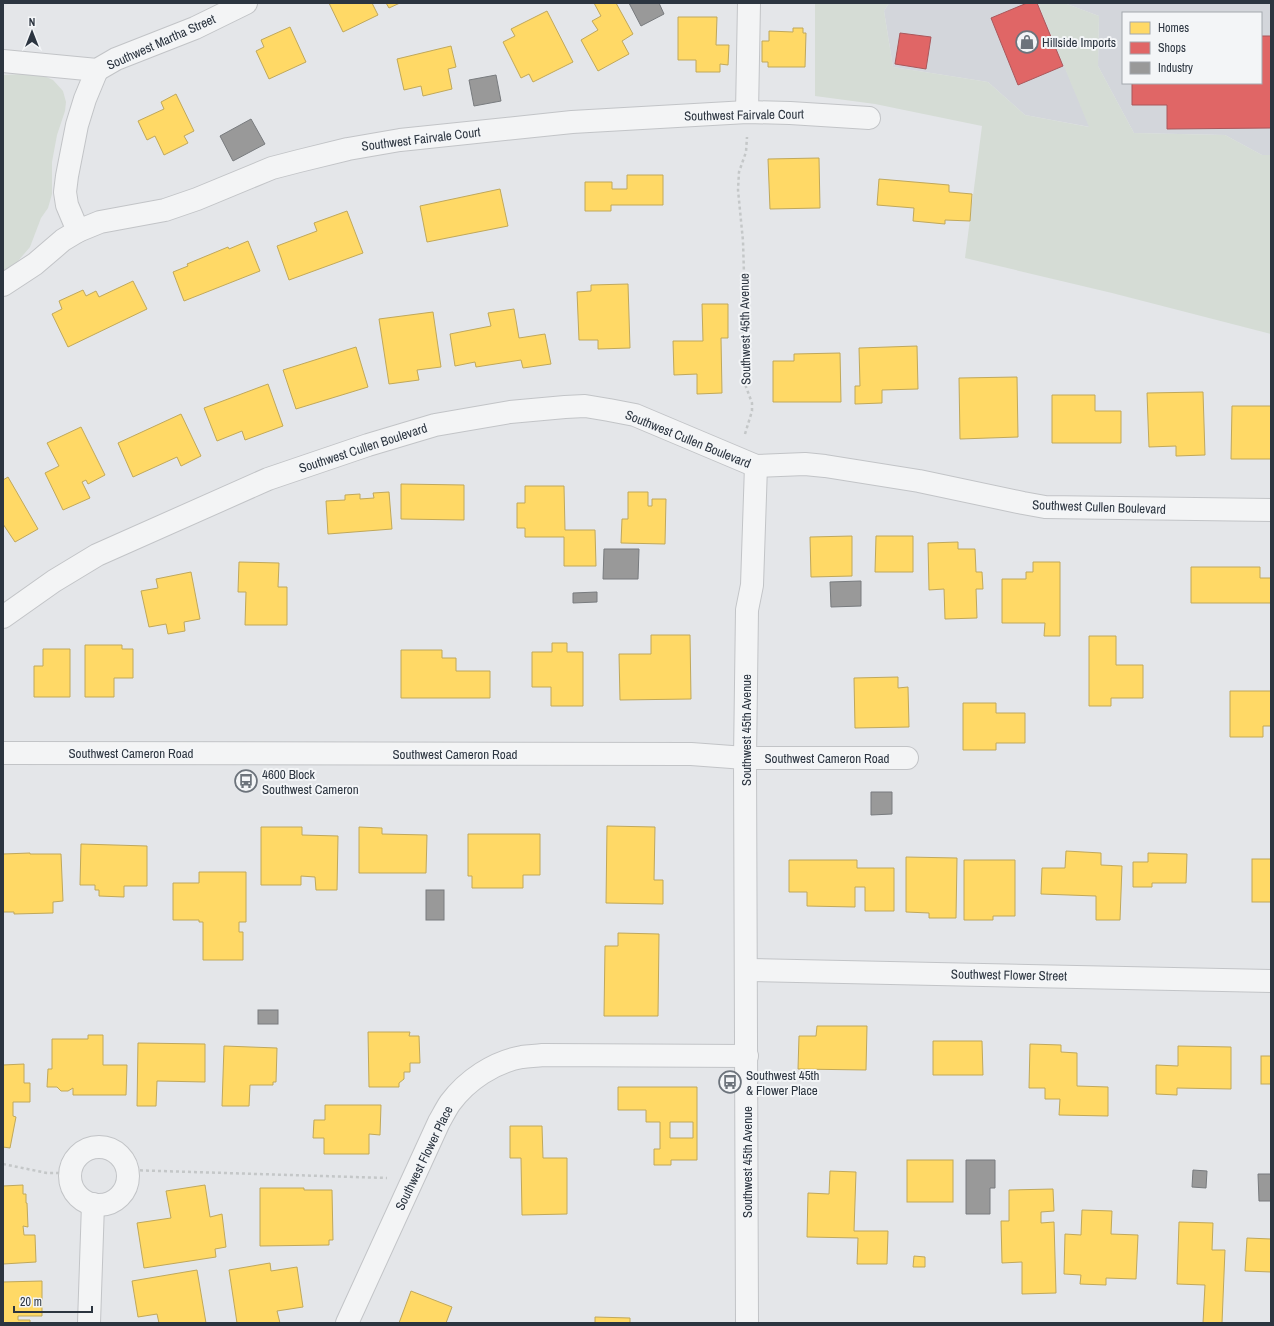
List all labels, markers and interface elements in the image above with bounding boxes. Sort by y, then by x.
street label: Southwest Martha Street [104,10,218,74]
north arrow [12,12,52,52]
legend [1122,12,1262,84]
text: N [29,15,35,29]
text: Homes [1158,20,1189,36]
shop icon: Hillside Imports [1014,29,1040,55]
place label: Hillside Imports [1042,34,1116,51]
text: Shops [1158,40,1186,56]
text: Industry [1158,60,1193,76]
street label: Southwest Fairvale Court [684,105,804,125]
street label: Southwest Fairvale Court [361,123,481,155]
street label: Southwest 45th Avenue [736,273,754,385]
street label: Southwest Cullen Boulevard [623,406,753,472]
street label: Southwest Cullen Boulevard [297,419,429,477]
street label: Southwest Cullen Boulevard [1032,496,1166,518]
street label: Southwest 45th Avenue [738,674,755,786]
street label: Southwest Cameron Road [68,745,194,762]
street label: Southwest Cameron Road [392,746,518,763]
street label: Southwest Cameron Road [764,750,890,767]
place label: 4600 Block Southwest Cameron [262,766,359,798]
bus stop icon: 4600 Block Southwest Cameron [233,768,259,794]
street label: Southwest Flower Street [951,965,1067,985]
place label: Southwest 45th & Flower Place [746,1067,820,1099]
bus stop icon: Southwest 45th & Flower Place [717,1069,743,1095]
street label: Southwest Flower Place [391,1103,457,1213]
street label: Southwest 45th Avenue [739,1106,756,1218]
scale bar [14,1288,92,1314]
text: 20 m [20,1294,42,1310]

